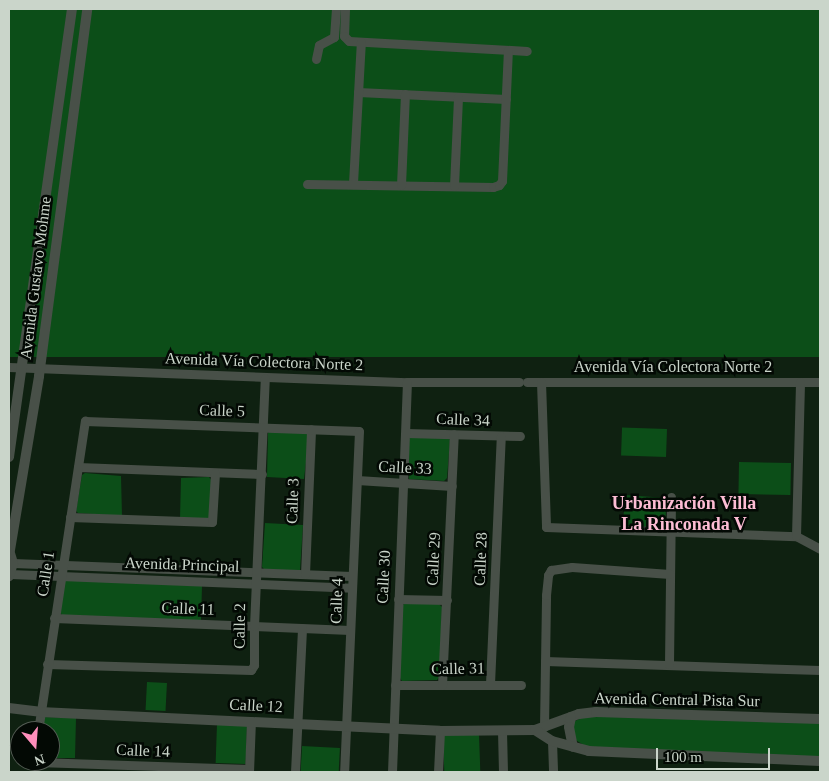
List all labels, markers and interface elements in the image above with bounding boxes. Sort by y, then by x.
street label: Avenida Gustavo Mohme [16,195,56,361]
street label: Avenida Vía Colectora Norte 2 [164,349,364,375]
street label: Avenida Vía Colectora Norte 2 [574,357,772,377]
street label: Calle 5 [199,401,245,421]
street label: Calle 34 [436,409,490,431]
street label: Calle 33 [378,457,432,479]
street label: Calle 3 [283,478,303,524]
district label: Urbanización Villa La Rinconada V [612,493,756,536]
street label: Calle 29 [423,532,445,586]
street label: Calle 28 [470,532,492,586]
street label: Calle 1 [33,550,59,598]
street label: Calle 30 [373,550,395,604]
street label: Avenida Principal [124,553,240,577]
street label: Calle 4 [327,578,347,624]
street label: Calle 11 [161,598,215,620]
street label: Calle 2 [230,603,250,649]
street label: Calle 31 [431,659,485,679]
street label: Avenida Central Pista Sur [594,689,760,711]
street label: Calle 12 [229,695,283,717]
north arrow [10,721,60,771]
scale bar [659,738,773,770]
street label: Calle 14 [116,740,170,762]
text: 100 m [664,749,702,765]
text: N [32,751,47,768]

